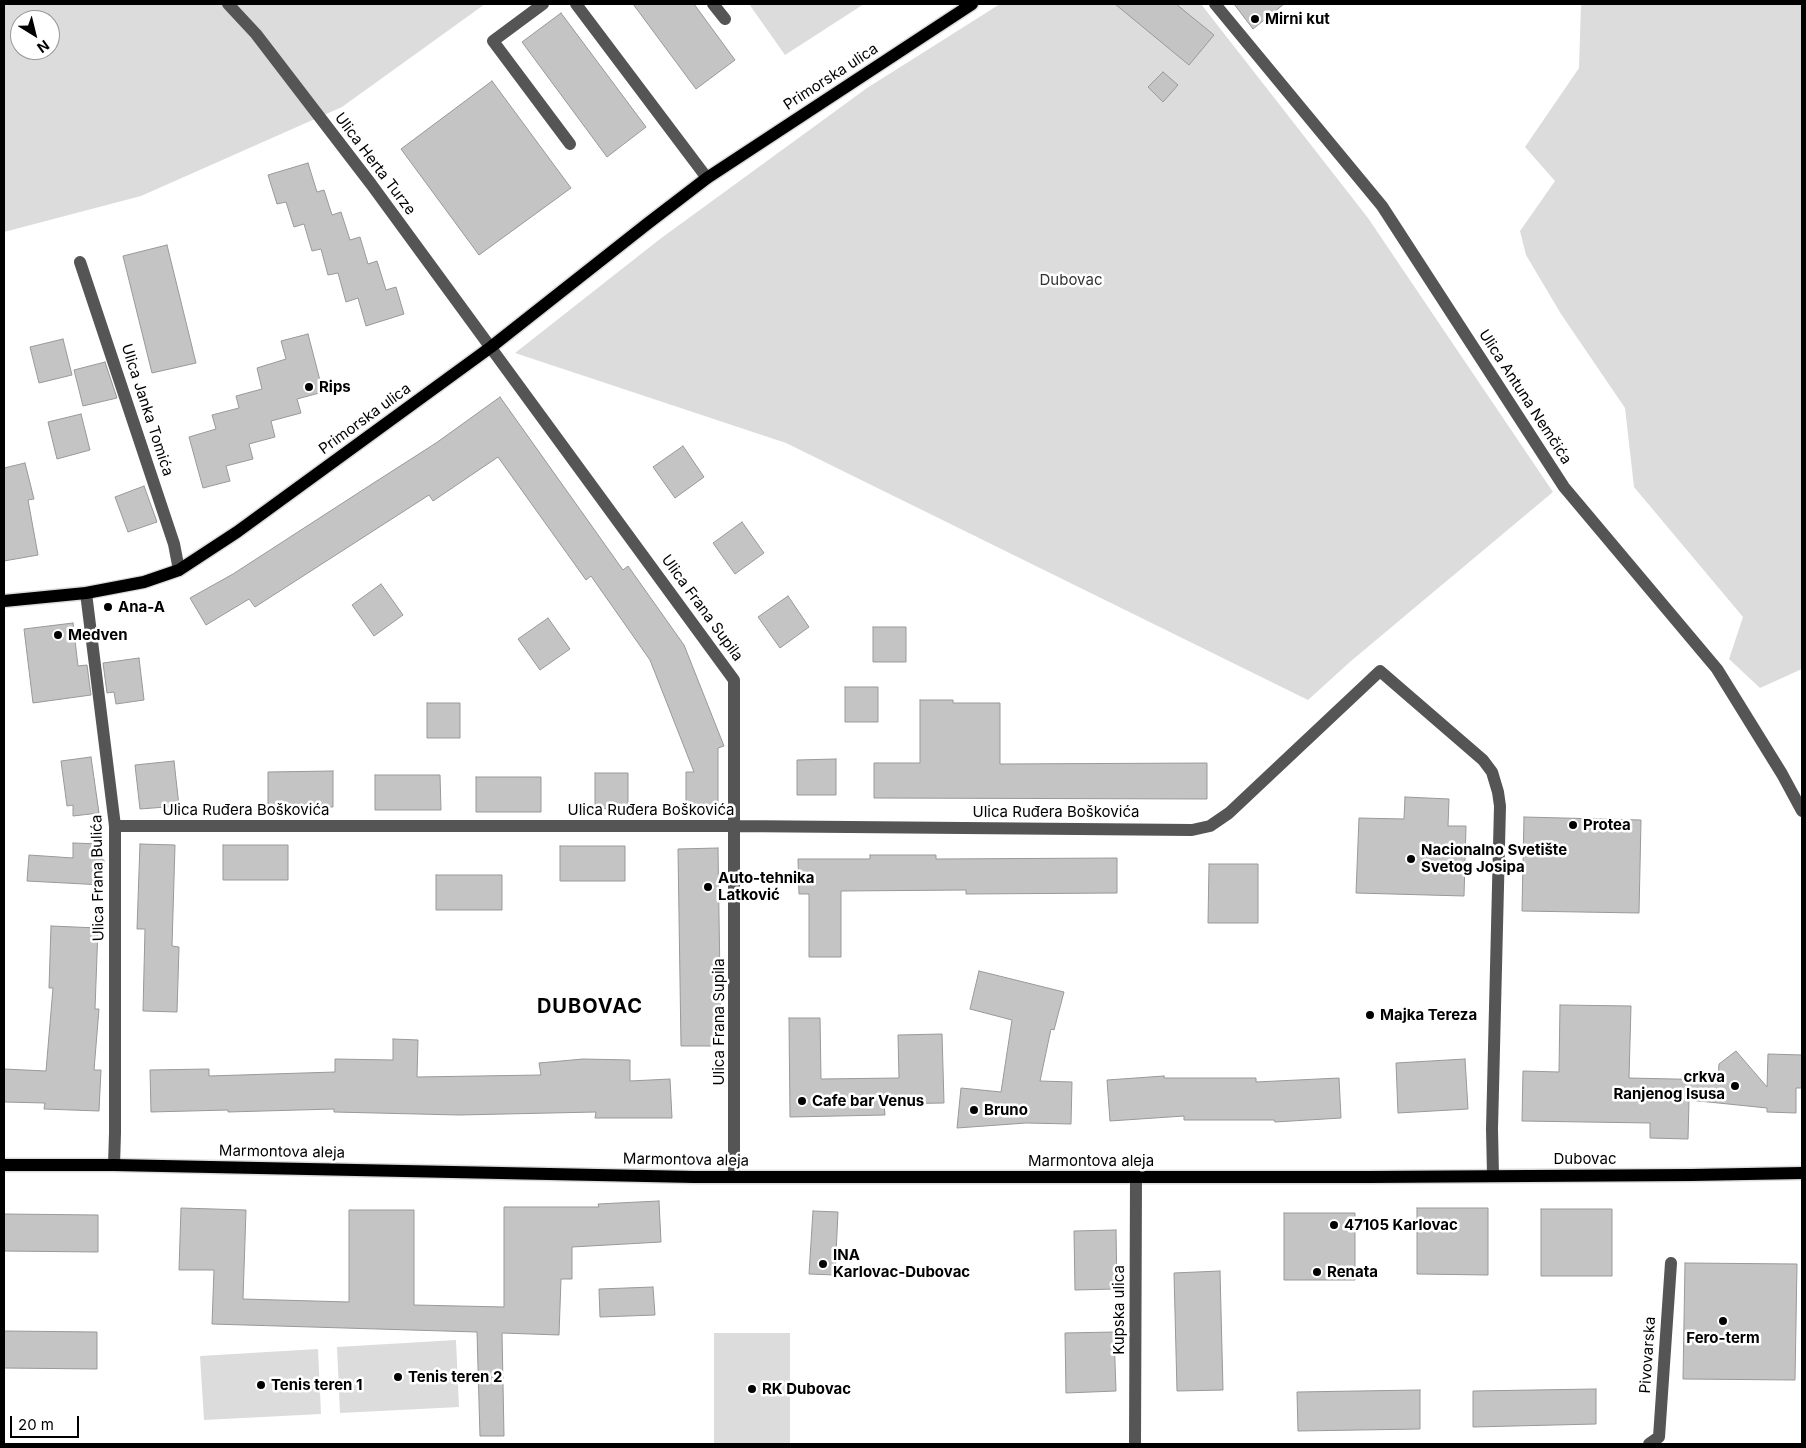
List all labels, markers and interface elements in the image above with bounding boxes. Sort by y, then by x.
north arrow [10,10,60,60]
place label: Mirni kut [1265,10,1330,28]
marker: Mirni kut [1249,13,1261,25]
text: N [34,37,53,57]
street label: Primorska ulica [780,40,882,114]
street label: Ulica Herta Turze [331,109,419,219]
park label: Dubovac [1040,271,1102,289]
street label: Ulica Antuna Nemčića [1475,326,1575,468]
street label: Ulica Janka Tomića [117,342,177,478]
place label: Rips [319,378,351,396]
street label: Primorska ulica [316,380,414,458]
marker: Rips [303,381,315,393]
street label: Ulica Frana Supila [657,551,747,665]
place label: Ana-A [118,598,165,616]
marker: Ana-A [102,601,114,613]
place label: Medven [68,626,128,644]
marker: Medven [52,629,64,641]
street label: Ulica Ruđera Boškovića [162,801,330,819]
street label: Ulica Ruđera Boškovića [567,801,735,819]
street label: Ulica Ruđera Boškovića [972,803,1140,821]
street label: Ulica Frana Bulića [88,814,108,942]
place label: Protea [1583,816,1631,834]
marker: Protea [1567,819,1579,831]
place label: Nacionalno Svetište Svetog Josipa [1421,841,1567,876]
marker: Nacionalno Svetište Svetog Josipa [1405,853,1417,865]
place label: Auto-tehnika Latković [718,869,815,904]
marker: Auto-tehnika Latković [702,881,714,893]
street label: Ulica Frana Supila [710,958,728,1086]
district label: DUBOVAC [536,995,644,1019]
place label: Majka Tereza [1380,1006,1477,1024]
marker: Majka Tereza [1364,1009,1376,1021]
place label: crkva Ranjenog Isusa [1614,1068,1725,1103]
marker: crkva Ranjenog Isusa [1729,1080,1741,1092]
place label: Cafe bar Venus [812,1092,924,1110]
marker: Cafe bar Venus [796,1095,808,1107]
place label: Bruno [984,1101,1028,1119]
marker: Bruno [968,1104,980,1116]
street label: Marmontova aleja [219,1142,345,1162]
street label: Marmontova aleja [623,1150,749,1170]
street label: Dubovac [1554,1150,1616,1168]
street label: Marmontova aleja [1028,1152,1154,1170]
place label: 47105 Karlovac [1344,1216,1458,1234]
marker: 47105 Karlovac [1328,1219,1340,1231]
place label: INA Karlovac-Dubovac [833,1246,970,1281]
marker: INA Karlovac-Dubovac [817,1258,829,1270]
place label: Renata [1327,1263,1378,1281]
street label: Kupska ulica [1110,1265,1128,1355]
marker: Renata [1311,1266,1323,1278]
marker: Fero-term [1717,1315,1729,1327]
street label: Pivovarska [1636,1316,1660,1394]
place label: Fero-term [1686,1329,1760,1347]
place label: Tenis teren 2 [408,1368,502,1386]
marker: Tenis teren 2 [392,1371,404,1383]
place label: Tenis teren 1 [271,1376,362,1394]
marker: Tenis teren 1 [255,1379,267,1391]
place label: RK Dubovac [762,1380,851,1398]
marker: RK Dubovac [746,1383,758,1395]
scale bar [12,1406,81,1438]
text: 20 m [18,1415,54,1434]

